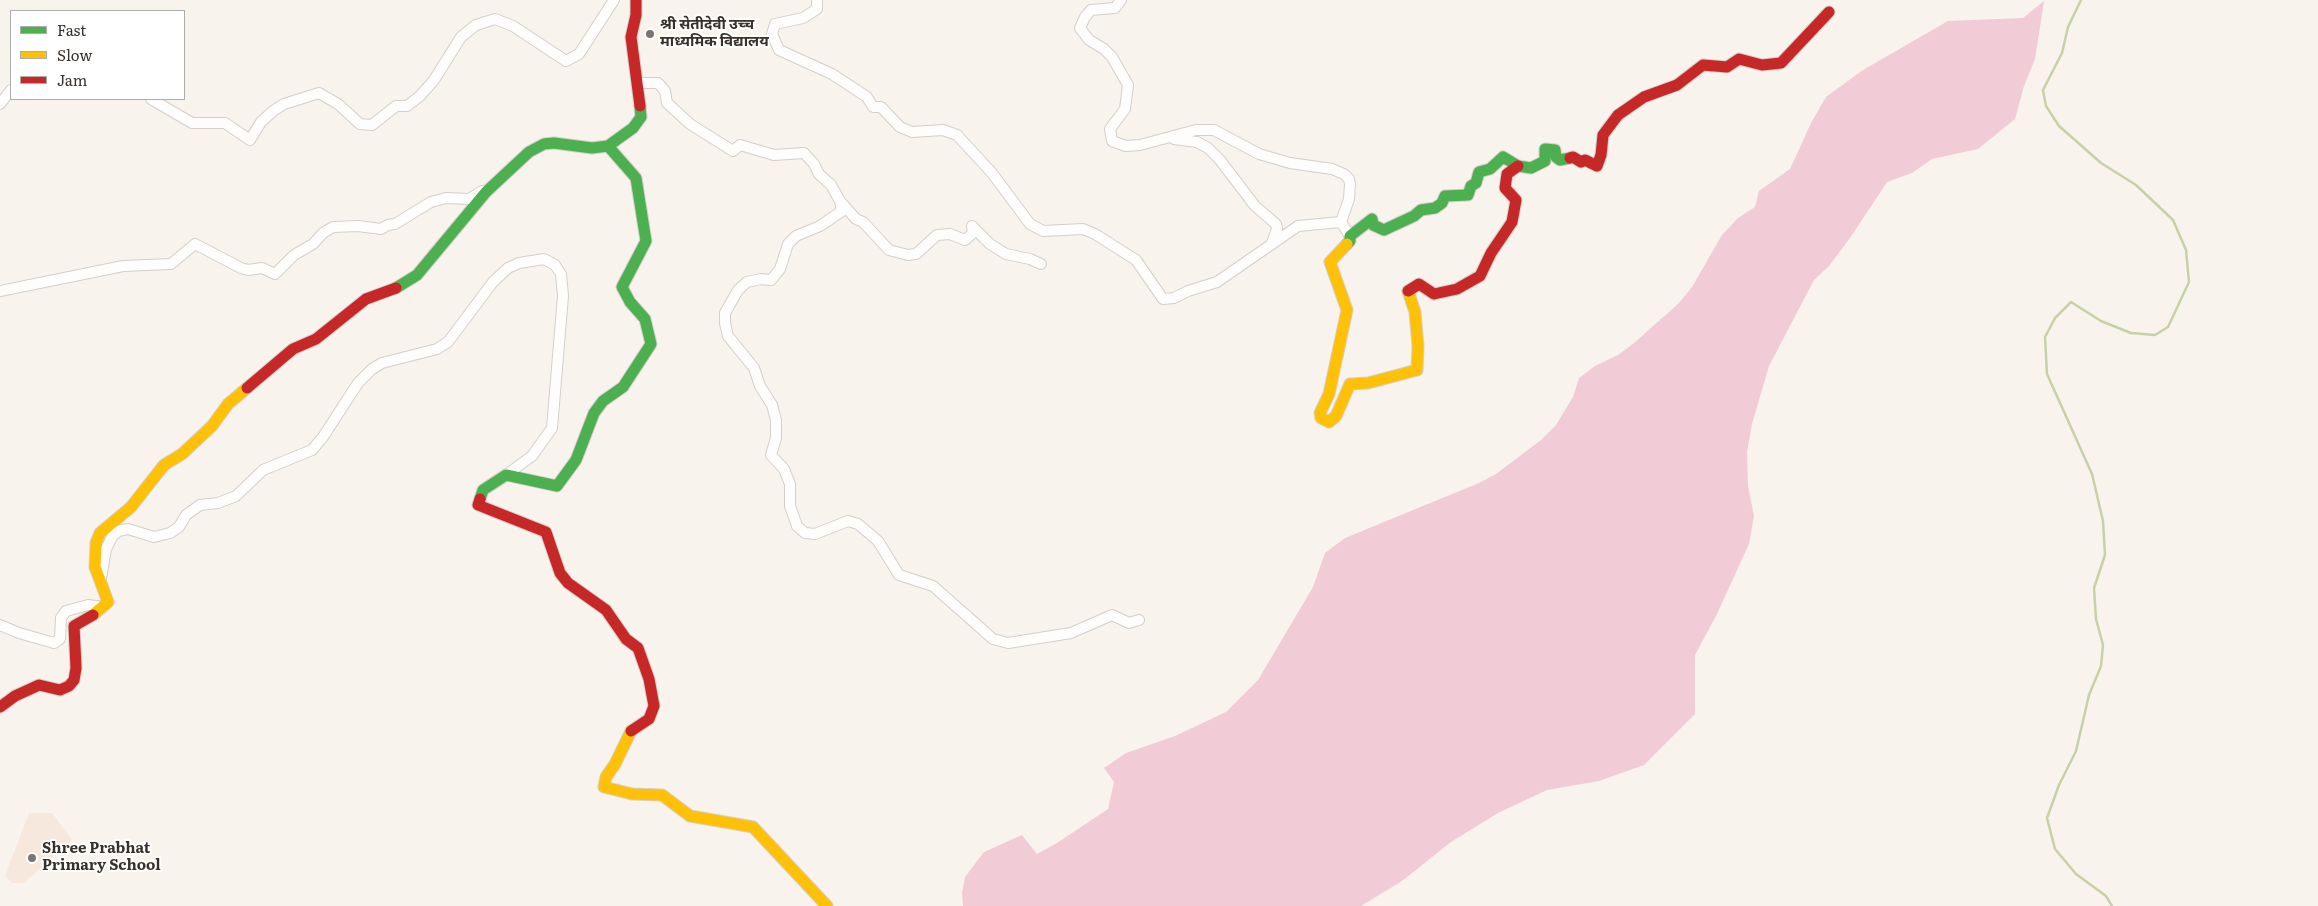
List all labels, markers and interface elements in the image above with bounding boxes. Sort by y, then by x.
legend [10,10,185,100]
place label: श्री सेतीदेवी उच्च माध्यमिक विद्यालय [660,16,769,51]
text: Fast [57,18,86,41]
marker: श्री सेतीदेवी उच्च माध्यमिक विद्यालय [644,28,656,40]
text: Slow [57,43,92,66]
text: Jam [57,68,87,91]
place label: Shree Prabhat Primary School [42,840,161,875]
marker: Shree Prabhat Primary School [26,852,38,864]

